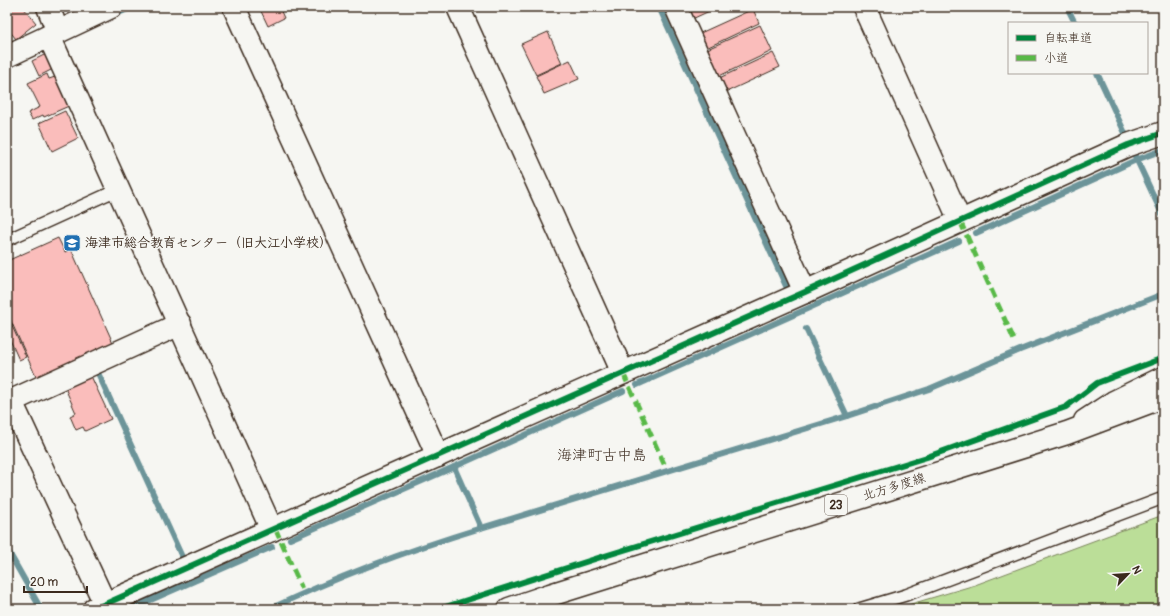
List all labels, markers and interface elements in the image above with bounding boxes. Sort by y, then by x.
legend [1008,22,1148,74]
text: 自転車道 [1044,31,1092,46]
text: 小道 [1044,51,1068,66]
school or university icon: 海津市総合教育センター（旧大江小学校） [62,233,82,253]
place label: 海津市総合教育センター（旧大江小学校） [85,235,332,251]
district label: 海津町古中島 [557,446,647,465]
street label: 北方多度線 [861,470,928,504]
road number: 23 [825,495,847,515]
north arrow [1108,554,1148,594]
text: N [1129,564,1144,577]
scale bar [24,568,87,594]
text: 20 m [30,575,59,590]

